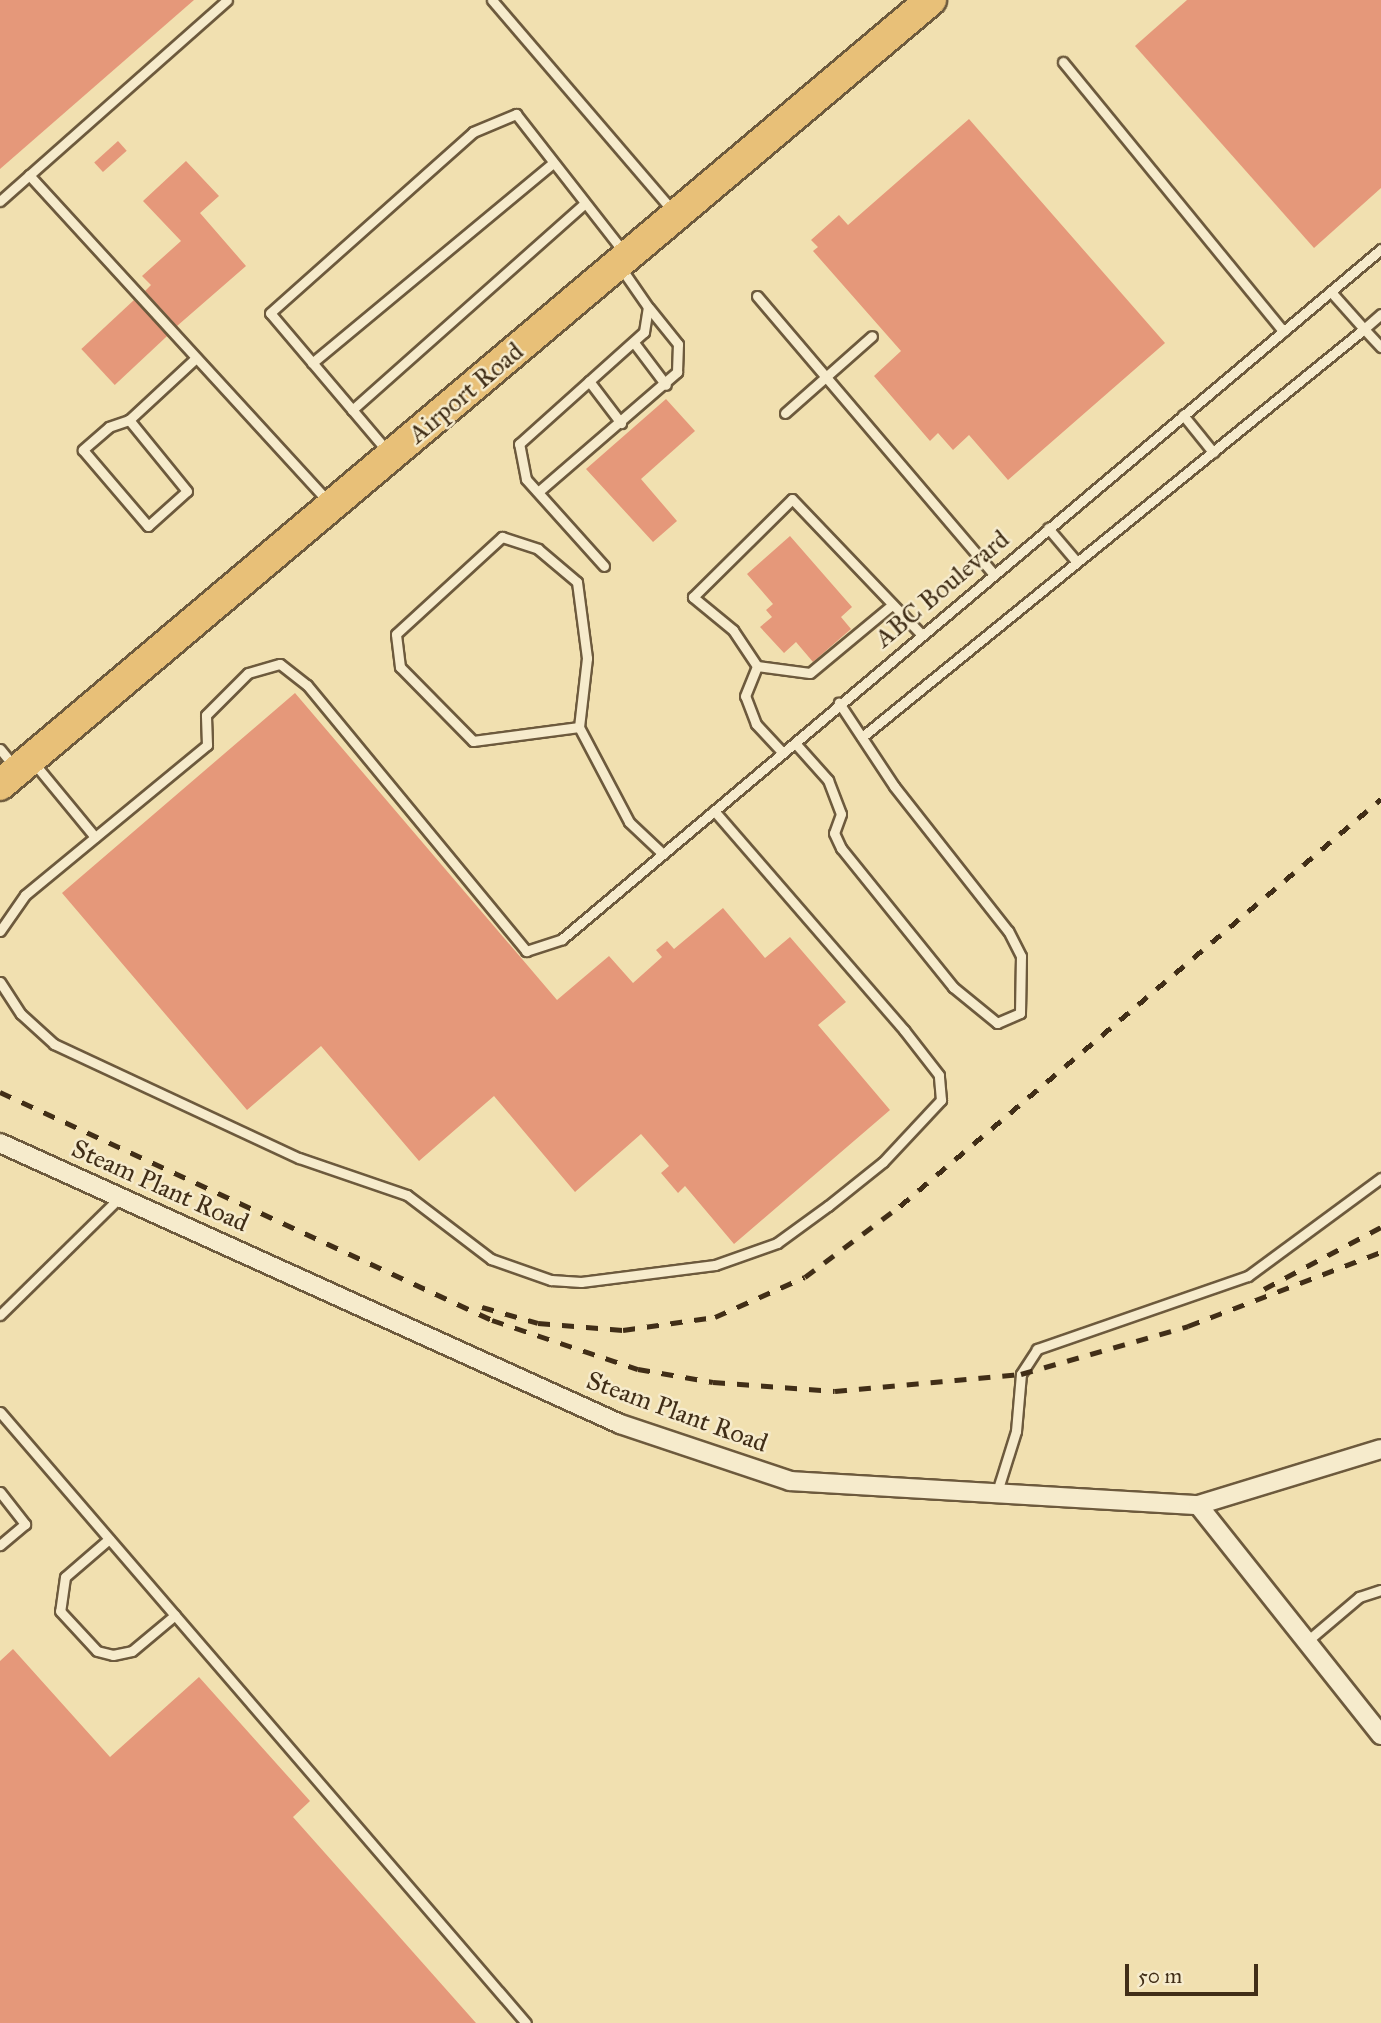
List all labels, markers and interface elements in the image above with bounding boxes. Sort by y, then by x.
street label: Airport Road [402,336,530,450]
street label: ABC Boulevard [868,524,1016,654]
street label: Steam Plant Road [67,1133,253,1239]
street label: Steam Plant Road [582,1365,772,1459]
scale bar [1129,1950,1262,1994]
text: 50 m [1138,1963,1182,1989]

